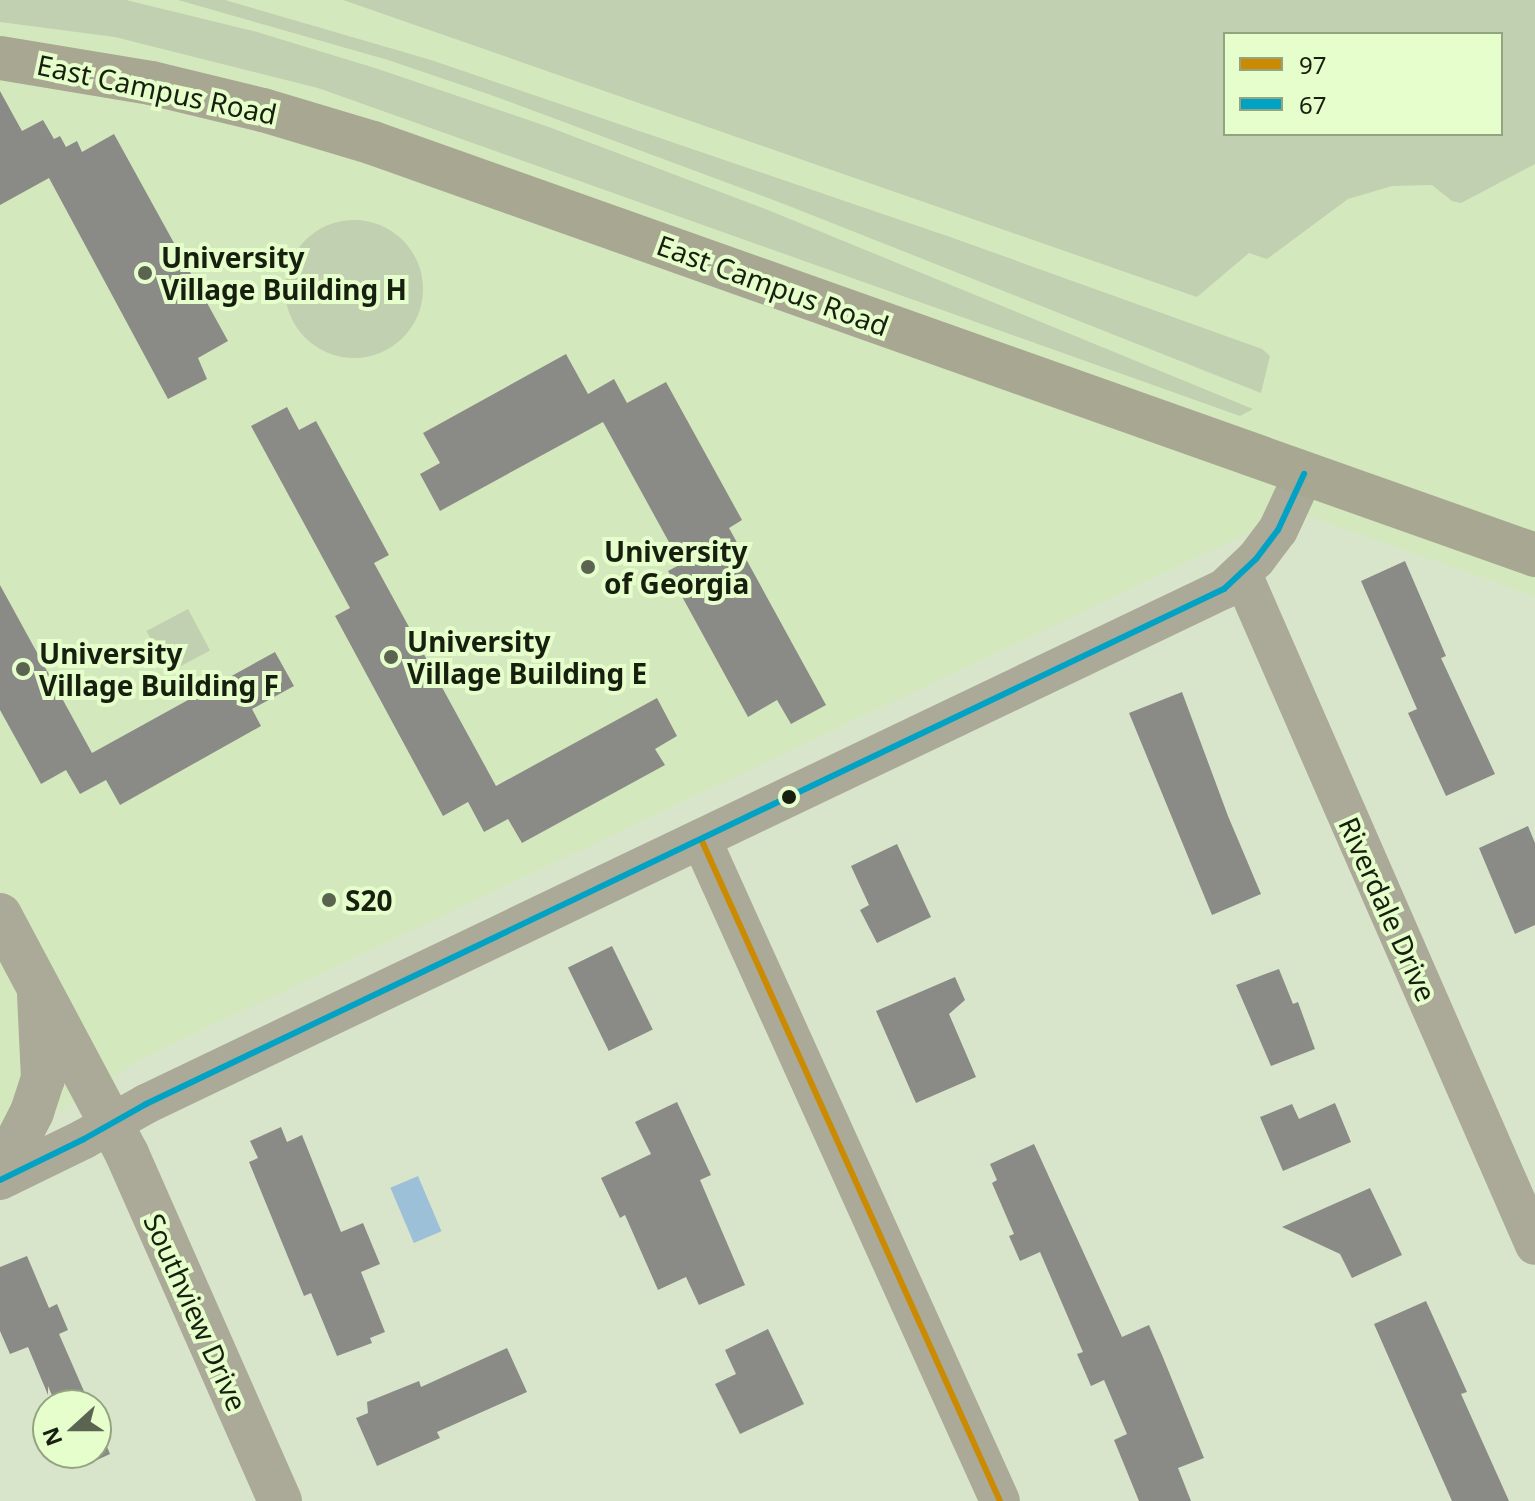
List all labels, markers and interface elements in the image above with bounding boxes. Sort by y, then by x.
legend [1223,32,1503,136]
street label: East Campus Road [34,47,280,131]
text: 97 [1299,48,1326,81]
text: 67 [1299,88,1326,121]
street label: East Campus Road [653,227,893,343]
place label: University Village Building H [161,240,407,306]
marker: University Village Building H [136,264,154,282]
place label: University of Georgia [604,534,749,600]
marker: University of Georgia [579,558,597,576]
place label: University Village Building E [407,624,647,690]
place label: University Village Building F [39,636,279,702]
marker: University Village Building E [382,648,400,666]
marker: University Village Building F [14,660,32,678]
unlabelled marker [781,789,797,805]
street label: Riverdale Drive [1332,812,1444,1006]
place label: S20 [345,883,392,917]
marker: S20 [320,891,338,909]
street label: Southview Drive [137,1208,255,1416]
north arrow [32,1389,112,1469]
text: N [34,1423,69,1451]

